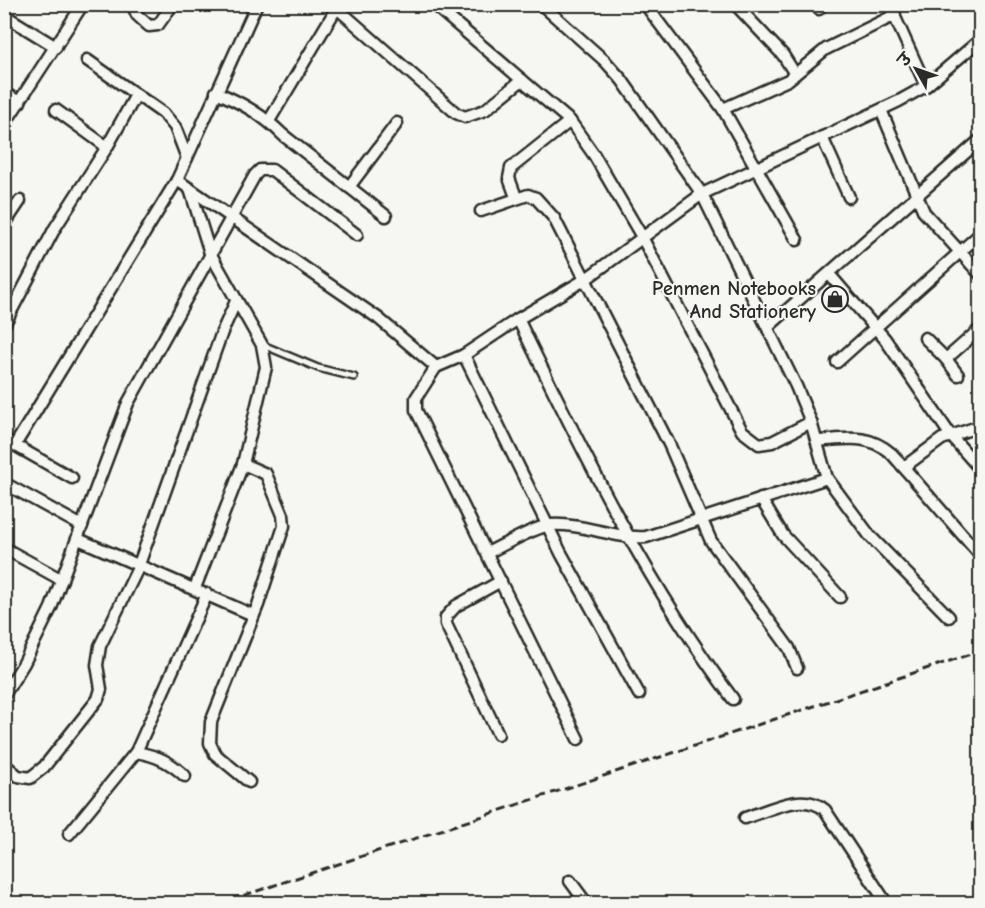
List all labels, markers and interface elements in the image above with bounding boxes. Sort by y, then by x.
north arrow [886,39,946,99]
text: उ [894,49,916,71]
place label: Penmen Notebooks And Stationery [652,277,817,323]
shop icon: Penmen Notebooks And Stationery [820,284,850,314]

